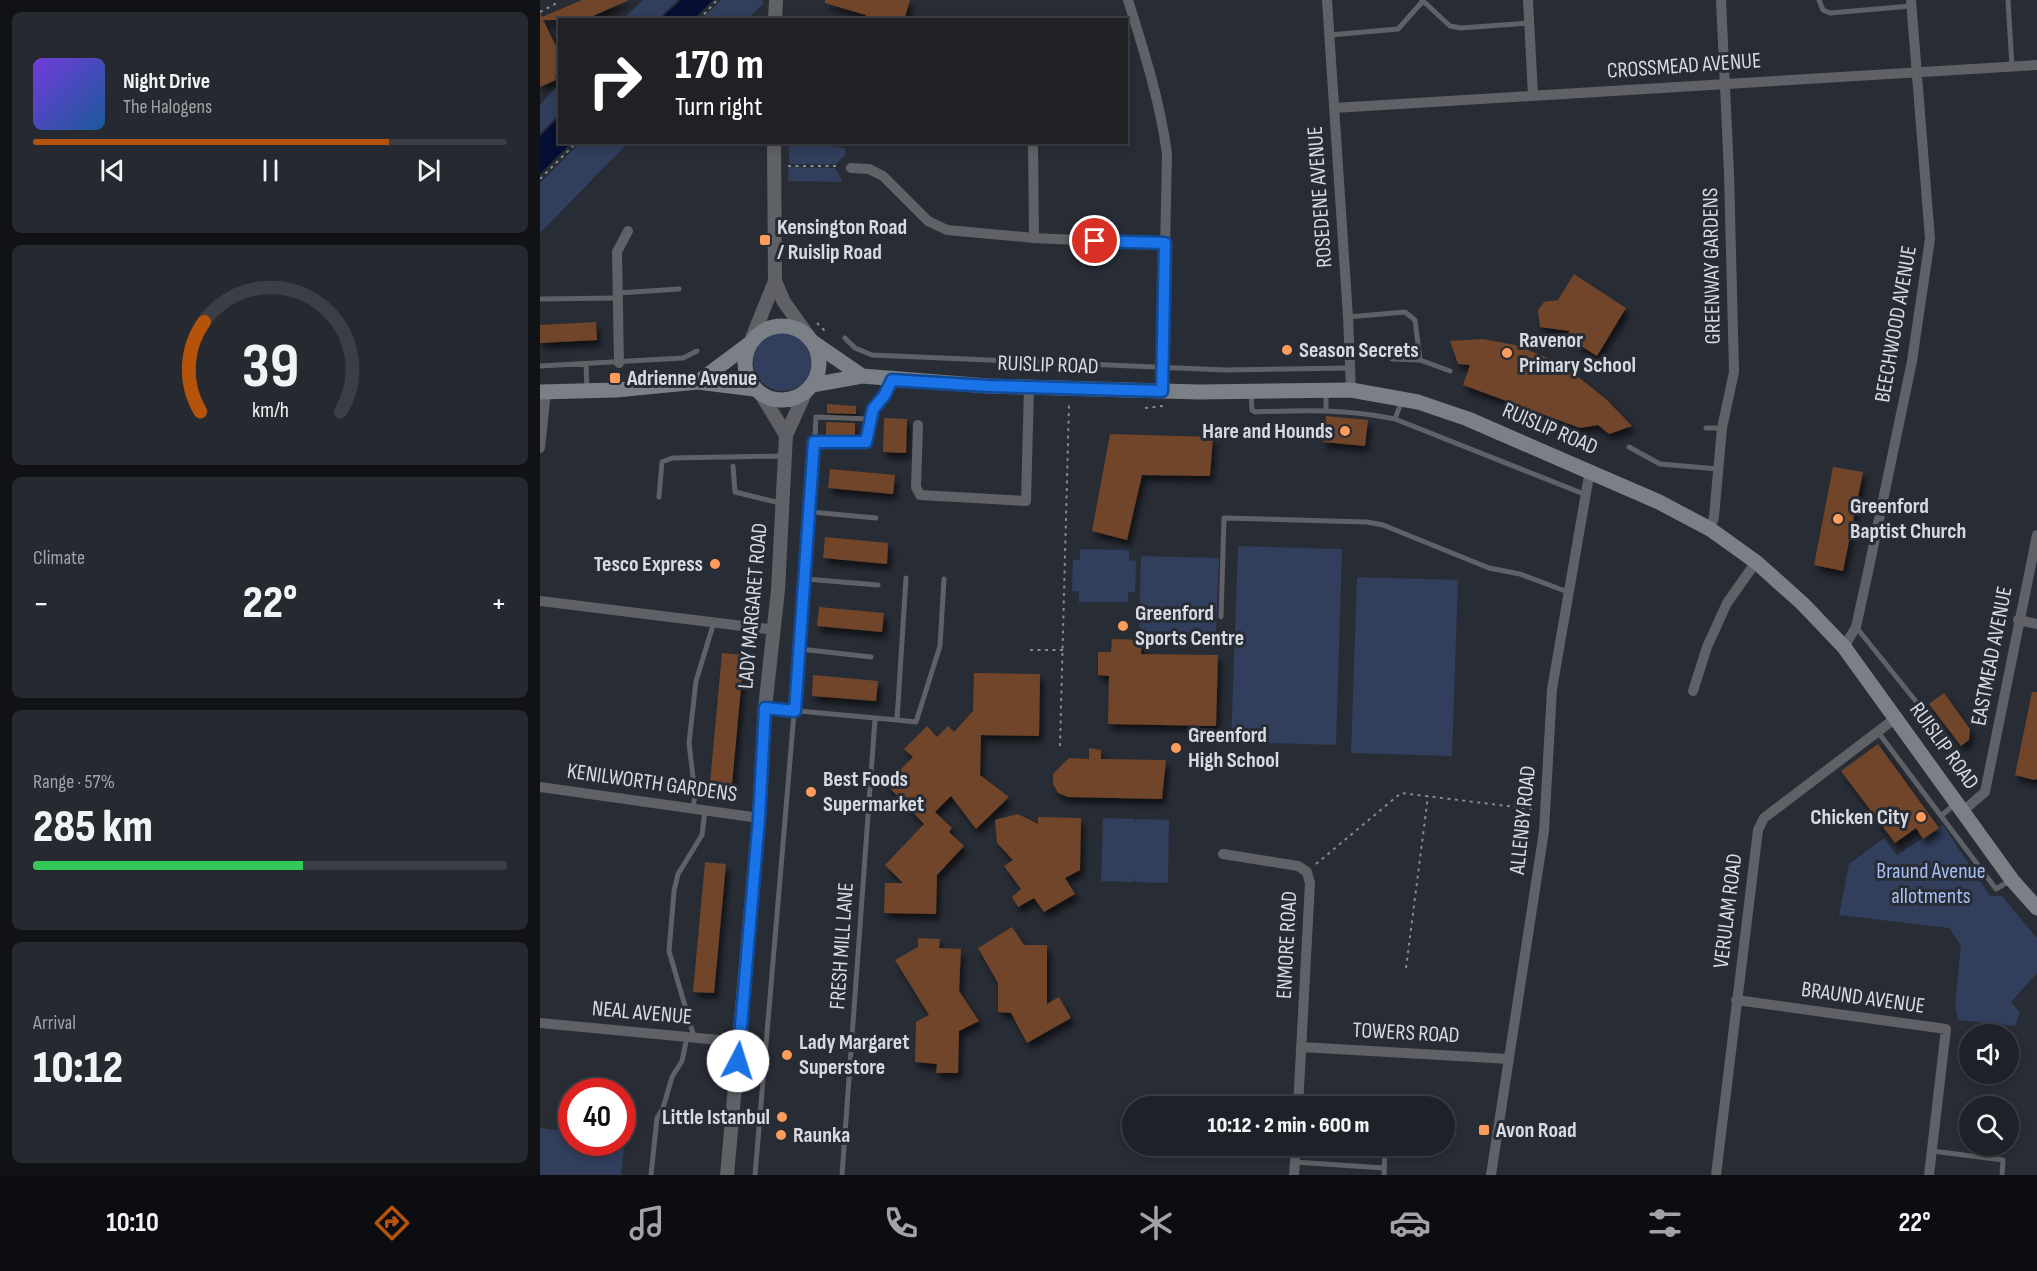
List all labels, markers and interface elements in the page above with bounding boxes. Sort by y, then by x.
text: 170 m [675,40,764,91]
icon: right [576,42,654,120]
street label: CROSSMEAD AVENUE [1606,47,1762,85]
text: Night Drive [123,68,210,95]
text: Turn right [675,91,762,123]
text: The Halogens [123,95,212,119]
street label: ROSEDENE AVENUE [1302,125,1338,269]
icon: previous [96,154,129,187]
icon: pause [254,154,287,187]
icon: next [412,154,445,187]
street label: GREENWAY GARDENS [1697,187,1727,345]
place label: Kensington Road / Ruislip Road [777,214,907,266]
pin [1069,215,1120,266]
icon: arrive [1078,224,1111,257]
marker: Kensington Road / Ruislip Road [758,233,772,247]
street label: BEECHWOOD AVENUE [1869,244,1923,404]
place label: Ravenor Primary School [1519,327,1636,379]
text: 39 [241,330,299,405]
place label: Season Secrets [1299,337,1419,364]
marker: Season Secrets [1280,343,1294,357]
marker: Ravenor Primary School [1500,346,1514,360]
street label: RUISLIP ROAD [997,350,1099,380]
place label: Adrienne Avenue [626,365,757,392]
marker: Adrienne Avenue [608,371,622,385]
street label: RUISLIP ROAD [1498,397,1602,461]
text: km/h [251,398,289,423]
place label: Hare and Hounds [1202,418,1333,445]
marker: Hare and Hounds [1338,424,1352,438]
place label: Greenford Baptist Church [1850,493,1966,545]
marker: Greenford Baptist Church [1831,512,1845,526]
street label: LADY MARGARET ROAD [732,522,774,690]
text: Climate [33,546,85,570]
place label: Tesco Express [594,551,703,578]
marker: Tesco Express [708,557,722,571]
text: 22° [242,576,298,631]
text: − [33,584,49,624]
text: + [491,584,507,624]
street label: EASTMEAD AVENUE [1965,584,2019,728]
place label: Greenford Sports Centre [1135,600,1244,652]
marker: Greenford Sports Centre [1116,619,1130,633]
street label: RUISLIP ROAD [1903,697,1985,795]
place label: Greenford High School [1188,722,1279,774]
marker: Greenford High School [1169,741,1183,755]
street label: KENILWORTH GARDENS [565,758,739,808]
street label: ALLENBY ROAD [1504,764,1542,877]
place label: Best Foods Supermarket [823,766,924,818]
text: Range · 57% [33,770,115,794]
marker: Best Foods Supermarket [804,785,818,799]
text: 285 km [33,800,153,855]
place label: Chicken City [1810,804,1909,831]
marker: Chicken City [1914,810,1928,824]
street label: VERULAM ROAD [1708,852,1748,970]
park label: Braund Avenue allotments [1876,858,1986,910]
street label: FRESH MILL LANE [824,882,860,1010]
street label: ENMORE ROAD [1271,890,1303,1000]
street label: BRAUND AVENUE [1800,976,1926,1020]
street label: NEAL AVENUE [591,995,693,1031]
text: Arrival [33,1011,76,1035]
street label: TOWERS ROAD [1352,1017,1460,1049]
map controls [1959,1024,2019,1156]
button: sound [1959,1024,2019,1084]
position arrow [706,1029,770,1093]
place label: Lady Margaret Superstore [799,1029,909,1081]
text: 10:12 [33,1041,123,1096]
marker: Lady Margaret Superstore [780,1048,794,1062]
speed limit sign: 40 [558,1078,636,1156]
button: search [1959,1096,2019,1156]
place label: Little Istanbul [662,1104,770,1131]
marker: Little Istanbul [775,1110,789,1124]
text: 10:12 · 2 min · 600 m [1208,1112,1369,1139]
place label: Avon Road [1495,1117,1577,1144]
place label: Raunka [793,1122,850,1149]
marker: Avon Road [1477,1123,1491,1137]
marker: Raunka [774,1128,788,1142]
icon: directions [371,1202,413,1244]
icon: music [626,1202,668,1244]
icon: phone [880,1202,922,1244]
icon: climate [1135,1202,1177,1244]
icon: car [1389,1202,1431,1244]
icon: filters [1644,1202,1686,1244]
text: 10:10 [106,1207,159,1239]
text: 22° [1898,1207,1931,1239]

